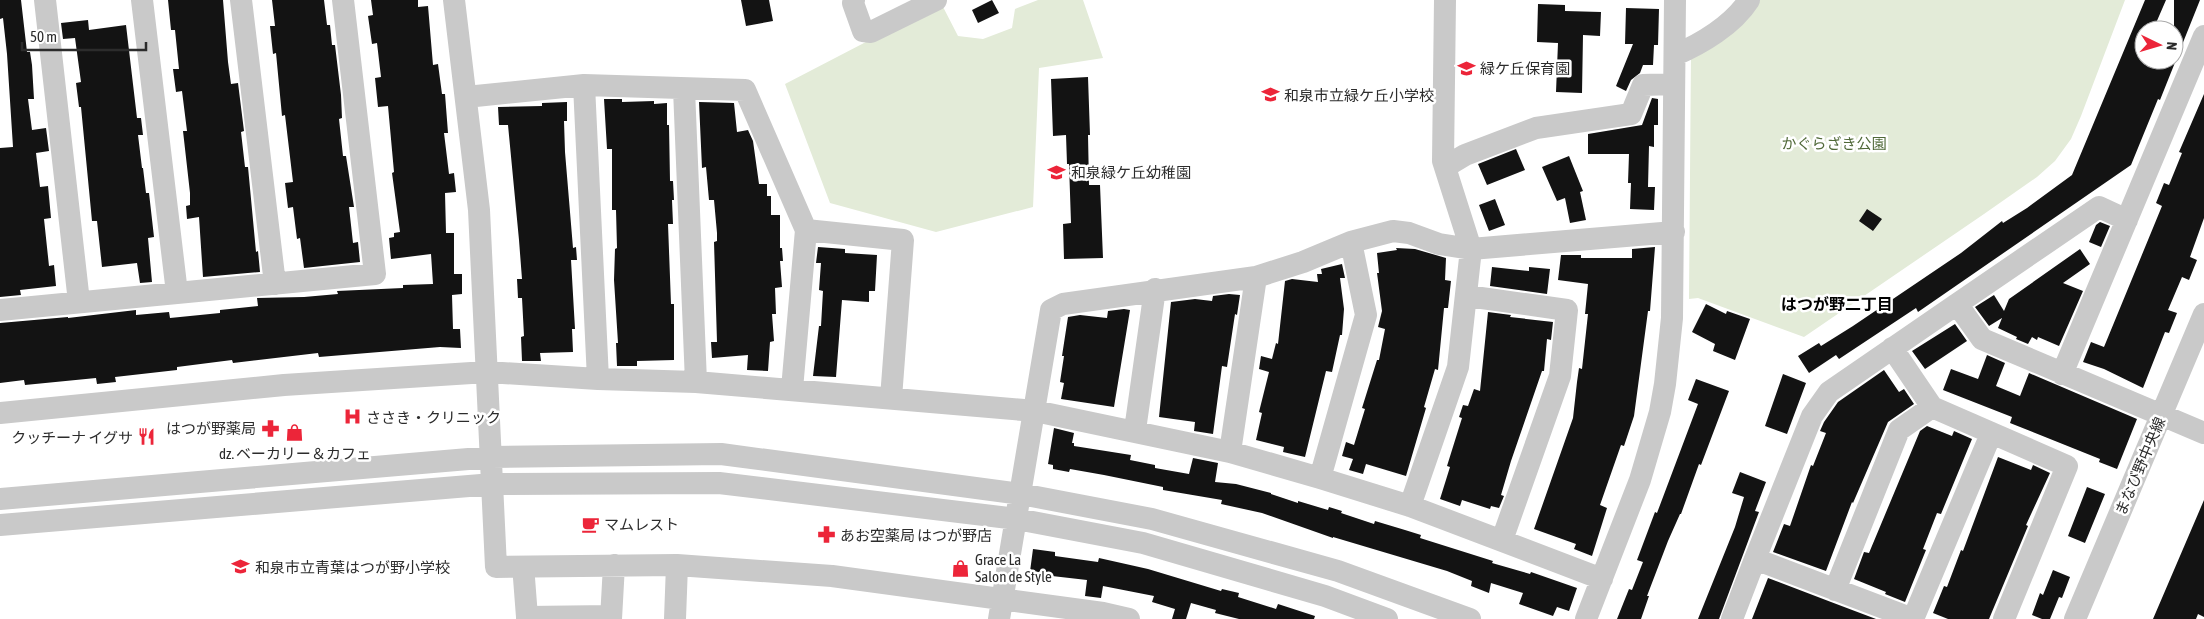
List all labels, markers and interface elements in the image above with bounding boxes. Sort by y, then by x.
scale bar [22,20,146,52]
north arrow [2134,20,2184,70]
text: 50 m [30,28,57,45]
text: N [2164,41,2180,51]
school or university icon: 緑ケ丘保育園 [1456,58,1476,78]
place label: 緑ケ丘保育園 [1480,60,1570,77]
school or university icon: 和泉市立緑ケ丘小学校 [1260,85,1280,105]
place label: 和泉市立緑ケ丘小学校 [1284,87,1434,104]
park label: かぐらざき公園 [1781,135,1887,152]
school or university icon: 和泉緑ケ丘幼稚園 [1047,162,1067,182]
place label: 和泉緑ケ丘幼稚園 [1071,164,1191,181]
district label: はつが野二丁目 [1781,295,1893,313]
hospital icon: ささき・クリニック [342,407,362,427]
place label: ささき・クリニック [366,409,501,426]
street label: まなび野中央線 [2112,414,2168,518]
pharmacy icon: はつが野薬局 [260,418,280,438]
place label: はつが野薬局 [166,420,256,437]
shop icon: dz. ベーカリー＆カフェ [285,422,305,442]
restaurant icon: クッチーナ イグサ [137,427,157,447]
place label: クッチーナ イグサ [11,429,133,446]
place label: dz. ベーカリー＆カフェ [219,445,371,462]
cafe icon: マムレスト [580,514,600,534]
place label: マムレスト [604,516,679,533]
pharmacy icon: あお空薬局 はつが野店 [816,525,836,545]
place label: あお空薬局 はつが野店 [840,527,992,544]
place label: Grace La Salon de Style [975,551,1052,585]
school or university icon: 和泉市立青葉はつが野小学校 [231,557,251,577]
shop icon: Grace La Salon de Style [951,558,971,578]
place label: 和泉市立青葉はつが野小学校 [255,559,450,576]

